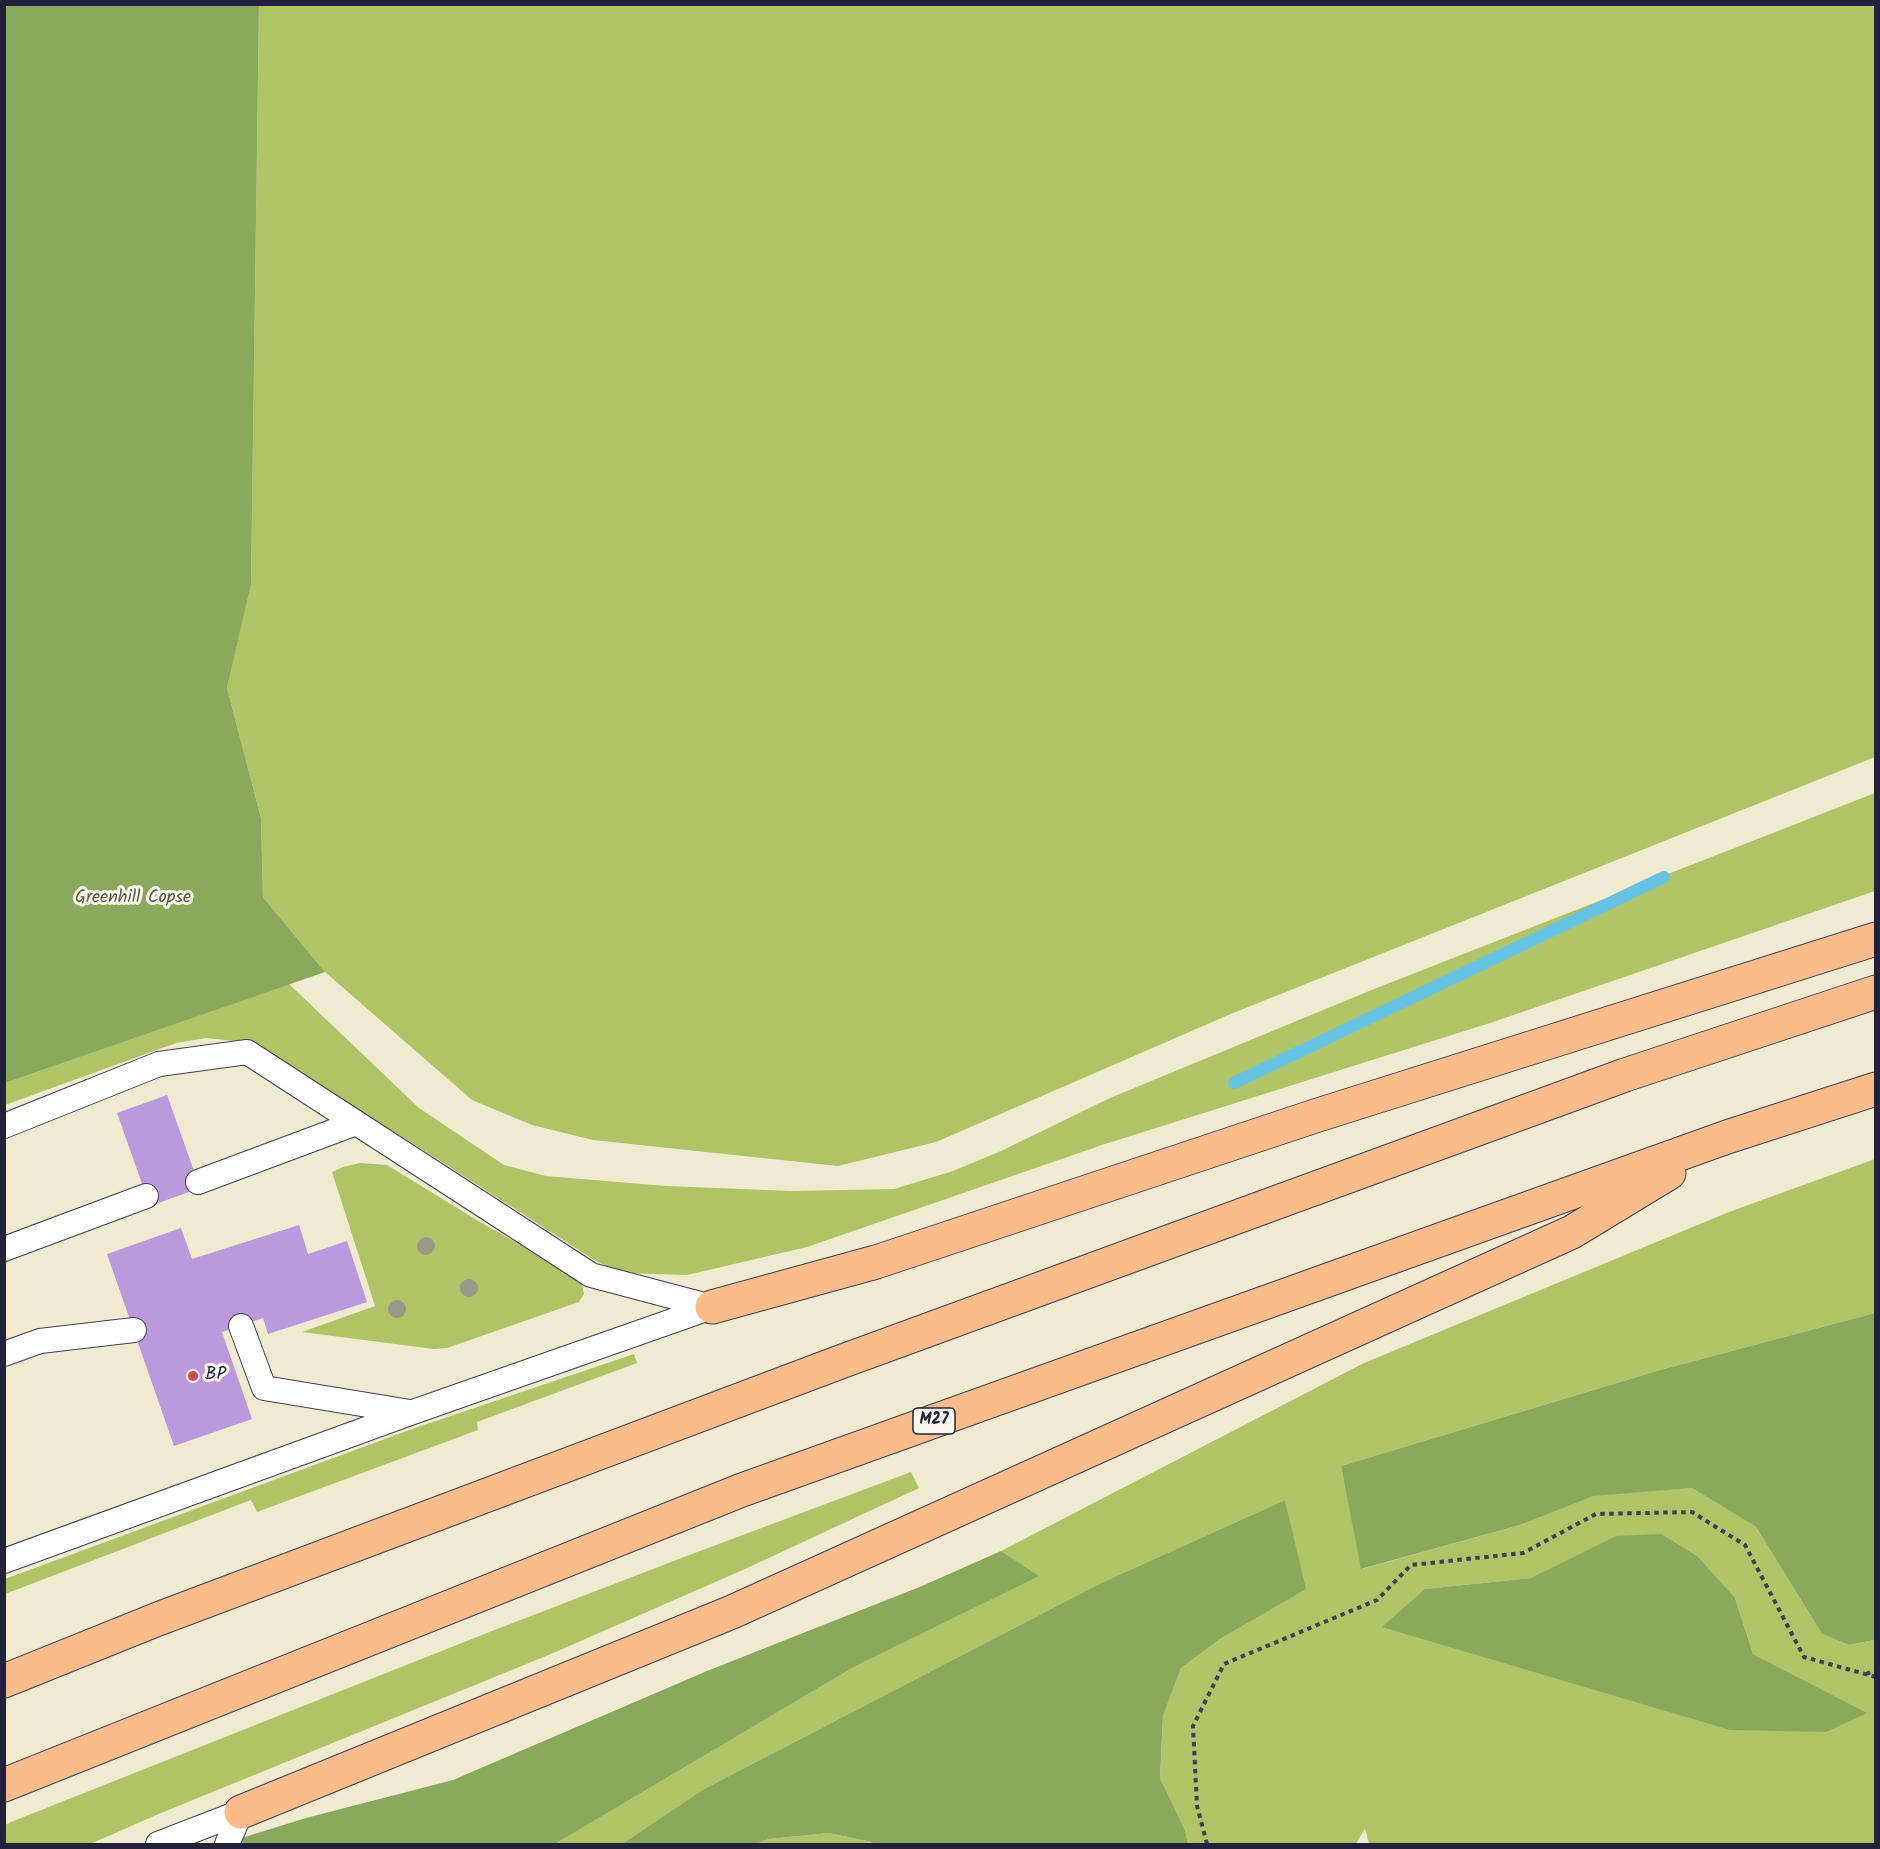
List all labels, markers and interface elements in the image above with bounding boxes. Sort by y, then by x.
park label: Greenhill Copse [75,888,191,910]
place label: BP [205,1365,226,1387]
marker: BP [186,1369,200,1383]
road number: M27 [913,1408,955,1434]

